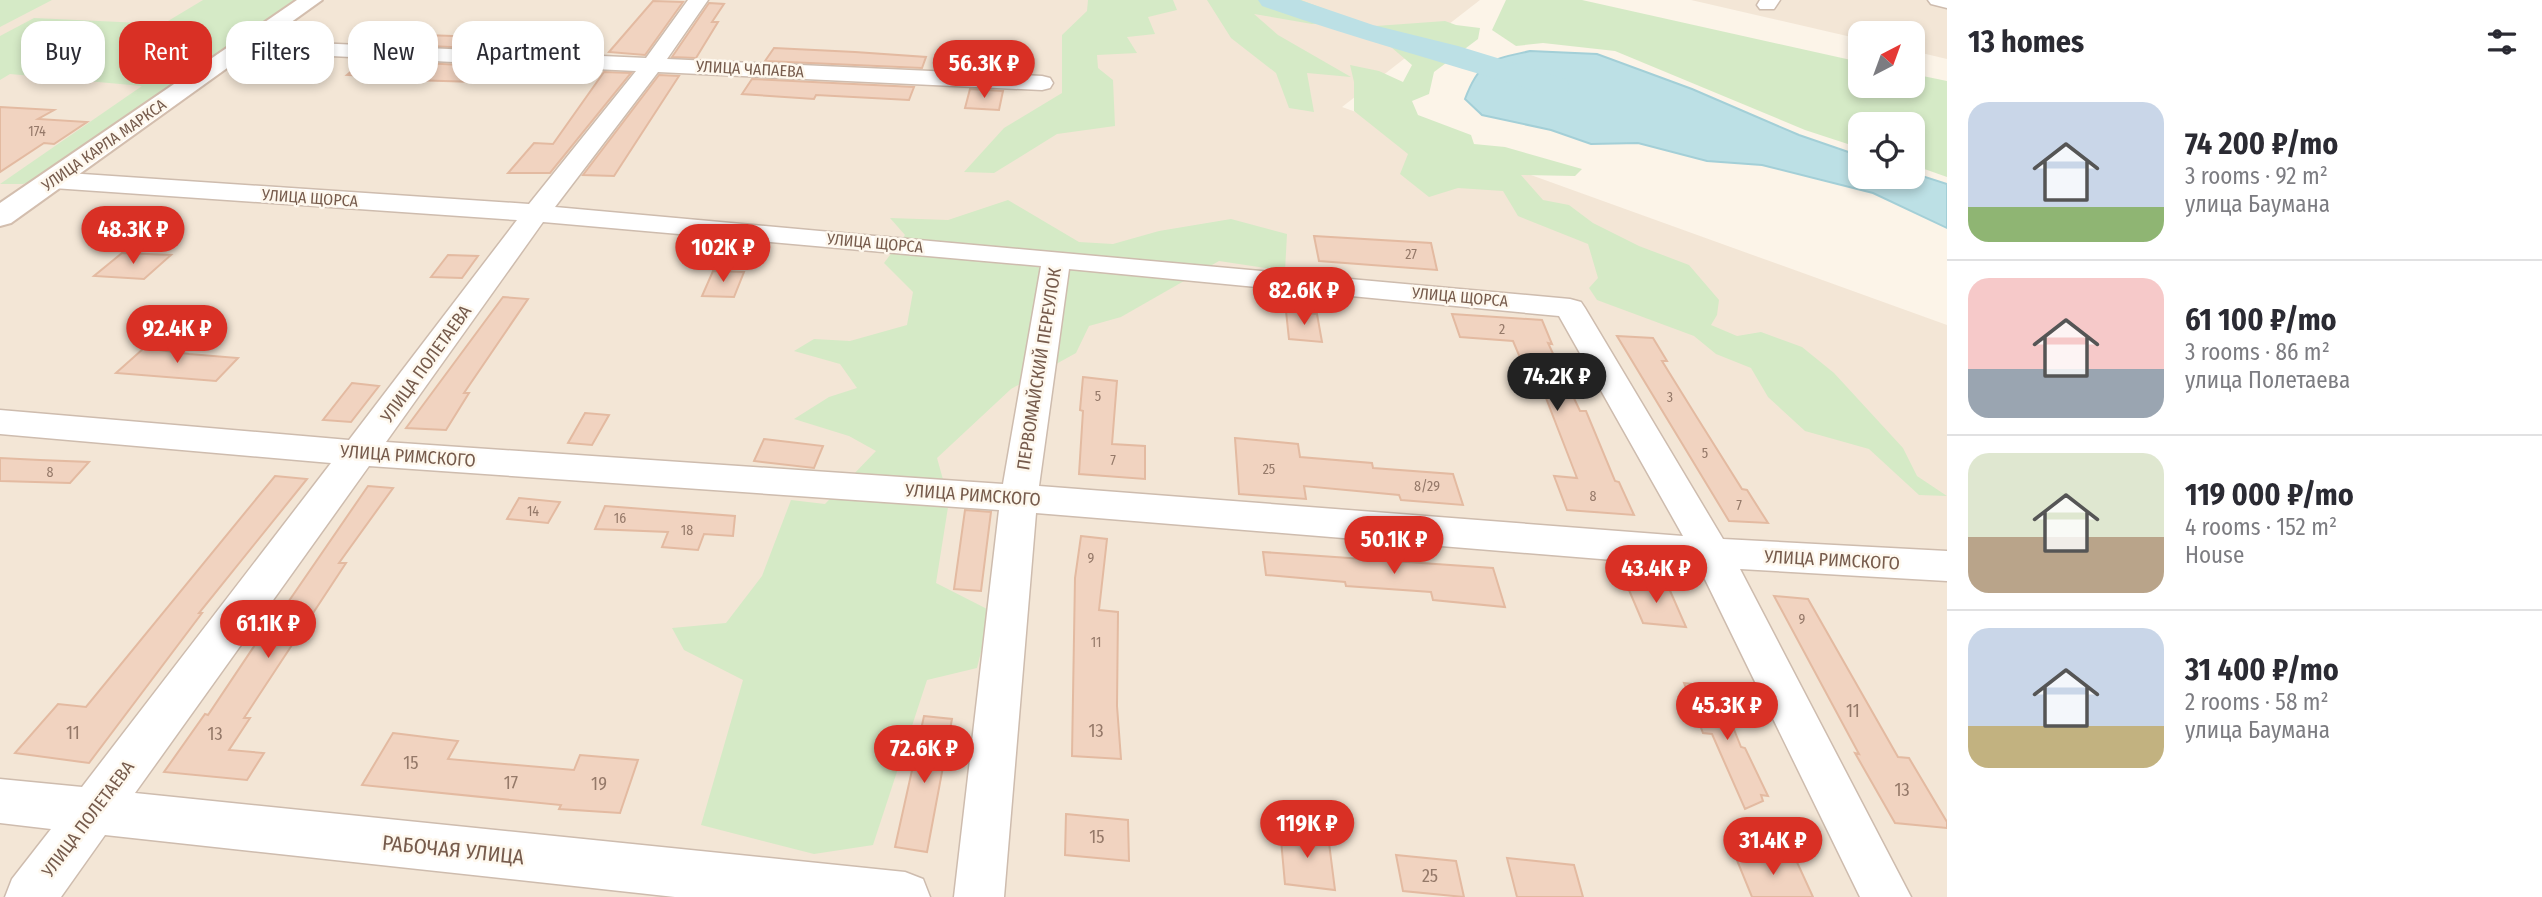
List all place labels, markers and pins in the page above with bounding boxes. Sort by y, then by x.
pin: 56.3K ₽ [919,41,1049,100]
pin: 48.3K ₽ [68,206,198,266]
pin: 102K ₽ [666,224,780,284]
pin: 82.6K ₽ [1239,268,1369,327]
pin: 92.4K ₽ [112,306,242,365]
pin: 74.2K ₽ [1492,354,1622,413]
pin: 50.1K ₽ [1329,516,1459,576]
pin: 43.4K ₽ [1591,546,1721,605]
pin: 61.1K ₽ [203,600,333,660]
pin: 45.3K ₽ [1662,682,1792,742]
pin: 72.6K ₽ [859,726,989,785]
pin: 119K ₽ [1250,800,1364,860]
pin: 31.4K ₽ [1708,818,1838,877]

